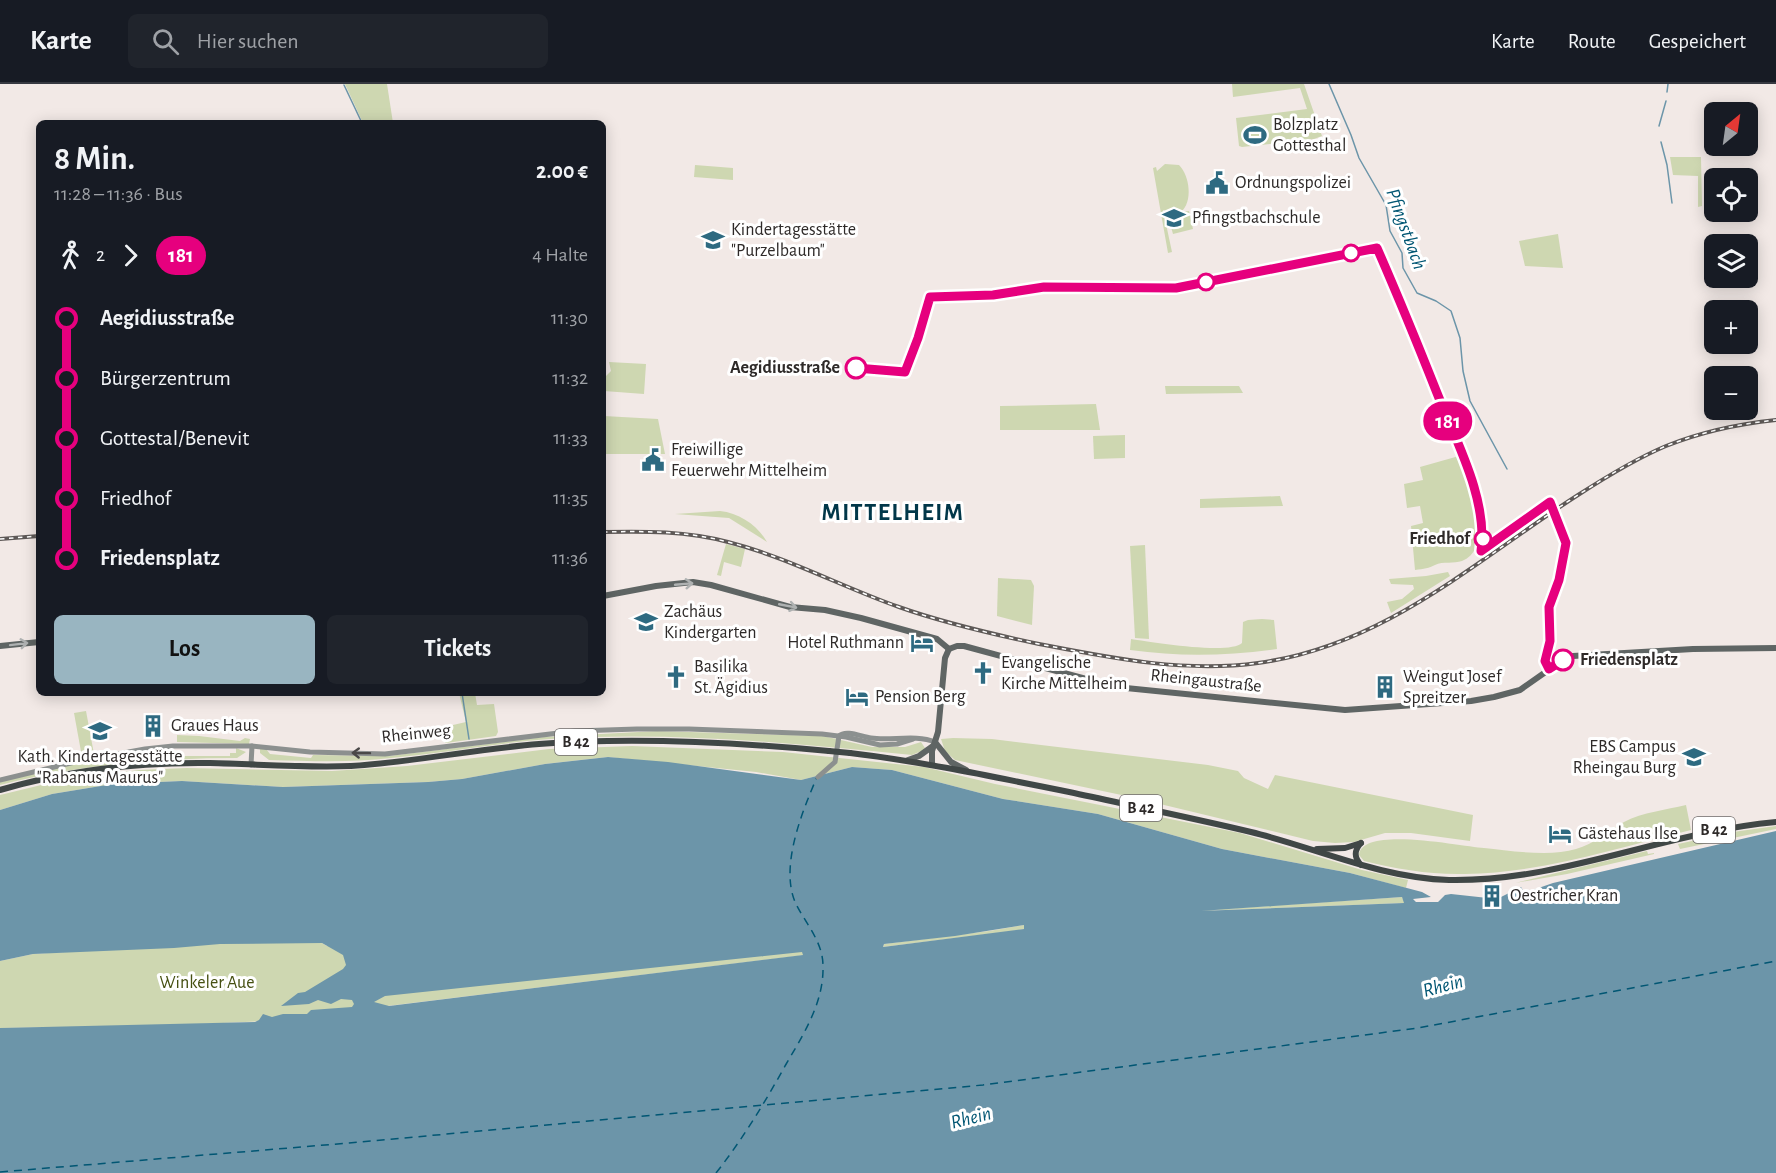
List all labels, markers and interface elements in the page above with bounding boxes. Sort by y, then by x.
search box [128,14,548,68]
icon: search [149,25,182,58]
text: Karte [30,27,92,55]
text: Hier suchen [197,30,299,52]
text: Karte [1491,31,1535,52]
text: Route [1568,31,1616,52]
text: Gespeichert [1649,31,1746,52]
north arrow [1704,102,1758,156]
map controls [1704,102,1758,420]
place label: Bolzplatz Gottesthal [1273,116,1346,155]
sports icon: Bolzplatz Gottesthal [1242,122,1268,148]
text: 8 Min. [54,143,135,176]
text: 2.00 € [536,160,588,182]
button: locate [1704,168,1758,222]
public building icon: Ordnungspolizei [1204,170,1230,196]
place label: Ordnungspolizei [1235,174,1351,192]
text: 11:28 – 11:36 · Bus [54,184,183,204]
water label: Pfingstbach [1382,186,1430,272]
school or university icon: Pfingstbachschule [1161,205,1187,231]
place label: Pfingstbachschule [1192,209,1321,227]
place label: Kindertagesstätte "Purzelbaum" [731,221,856,260]
school or university icon: Kindertagesstätte "Purzelbaum" [700,227,726,253]
button: layers [1704,234,1758,288]
icon: walk [54,239,87,272]
icon: forward [114,239,147,272]
unlabelled marker [1342,244,1360,262]
text: 2 [96,245,105,265]
text: 181 [168,245,194,266]
text: 4 Halte [532,245,588,265]
unlabelled marker [1197,273,1215,291]
button: + [1704,300,1758,354]
text: Aegidiusstraße [100,307,234,329]
text: 11:30 [551,308,588,328]
marker: Aegidiusstraße [845,357,867,379]
place label: Aegidiusstraße [730,359,840,377]
button: − [1704,366,1758,420]
text: Bürgerzentrum [100,367,231,389]
text: 11:32 [552,368,588,388]
line badge: 181 [1414,402,1482,440]
text: 181 [1435,411,1461,432]
text: Gottestal/Benevit [100,427,249,449]
text: 11:33 [553,428,588,448]
place label: Freiwillige Feuerwehr Mittelheim [671,441,827,480]
public building icon: Freiwillige Feuerwehr Mittelheim [640,447,666,473]
text: Friedhof [100,487,171,509]
text: 11:35 [553,488,588,508]
district label: MITTELHEIM [822,501,964,525]
place label: Friedhof [1409,530,1472,548]
marker: Friedhof [1474,530,1492,548]
text: Friedensplatz [100,547,220,569]
text: 11:36 [552,548,588,568]
one-way arrow [673,578,693,589]
one-way arrow [778,601,797,612]
place label: Zachäus Kindergarten [664,603,756,642]
school or university icon: Zachäus Kindergarten [633,609,659,635]
button: Los [54,615,315,684]
button: Tickets [327,615,588,684]
hotel icon: Hotel Ruthmann [909,630,935,656]
place label: Hotel Ruthmann [787,634,904,652]
one-way arrow [9,638,29,649]
marker: Friedensplatz [1552,649,1574,671]
place label: Friedensplatz [1580,651,1678,669]
place label: Evangelische Kirche Mittelheim [1001,654,1128,693]
place label: Basilika St. Ägidius [694,658,768,697]
church icon: Evangelische Kirche Mittelheim [970,660,996,686]
church icon: Basilika St. Ägidius [663,664,689,690]
street label: Rheingaustraße [1149,666,1263,696]
place label: Weingut Josef Spreitzer [1403,668,1503,707]
building icon: Weingut Josef Spreitzer [1372,674,1398,700]
hotel icon: Pension Berg [844,684,870,710]
place label: Pension Berg [875,688,966,706]
building icon: Graues Haus [140,713,166,739]
place label: Graues Haus [171,717,259,735]
school or university icon: Kath. Kindertagesstätte "Rabanus Maurus" [87,718,113,744]
street label: Rheinweg [380,721,452,747]
road number: B 42 [555,729,597,755]
place label: EBS Campus Rheingau Burg [1573,738,1676,777]
school or university icon: EBS Campus Rheingau Burg [1681,744,1707,770]
place label: Kath. Kindertagesstätte "Rabanus Maurus" [17,748,183,787]
one-way arrow [352,748,372,759]
road number: B 42 [1120,795,1162,821]
road number: B 42 [1693,817,1735,843]
hotel icon: Gästehaus Ilse [1547,821,1573,847]
place label: Gästehaus Ilse [1578,825,1678,843]
building icon: Oestricher Kran [1479,883,1505,909]
place label: Oestricher Kran [1510,887,1618,905]
water label: Rhein [1421,971,1465,1001]
park label: Winkeler Aue [160,974,254,992]
water label: Rhein [949,1103,993,1133]

